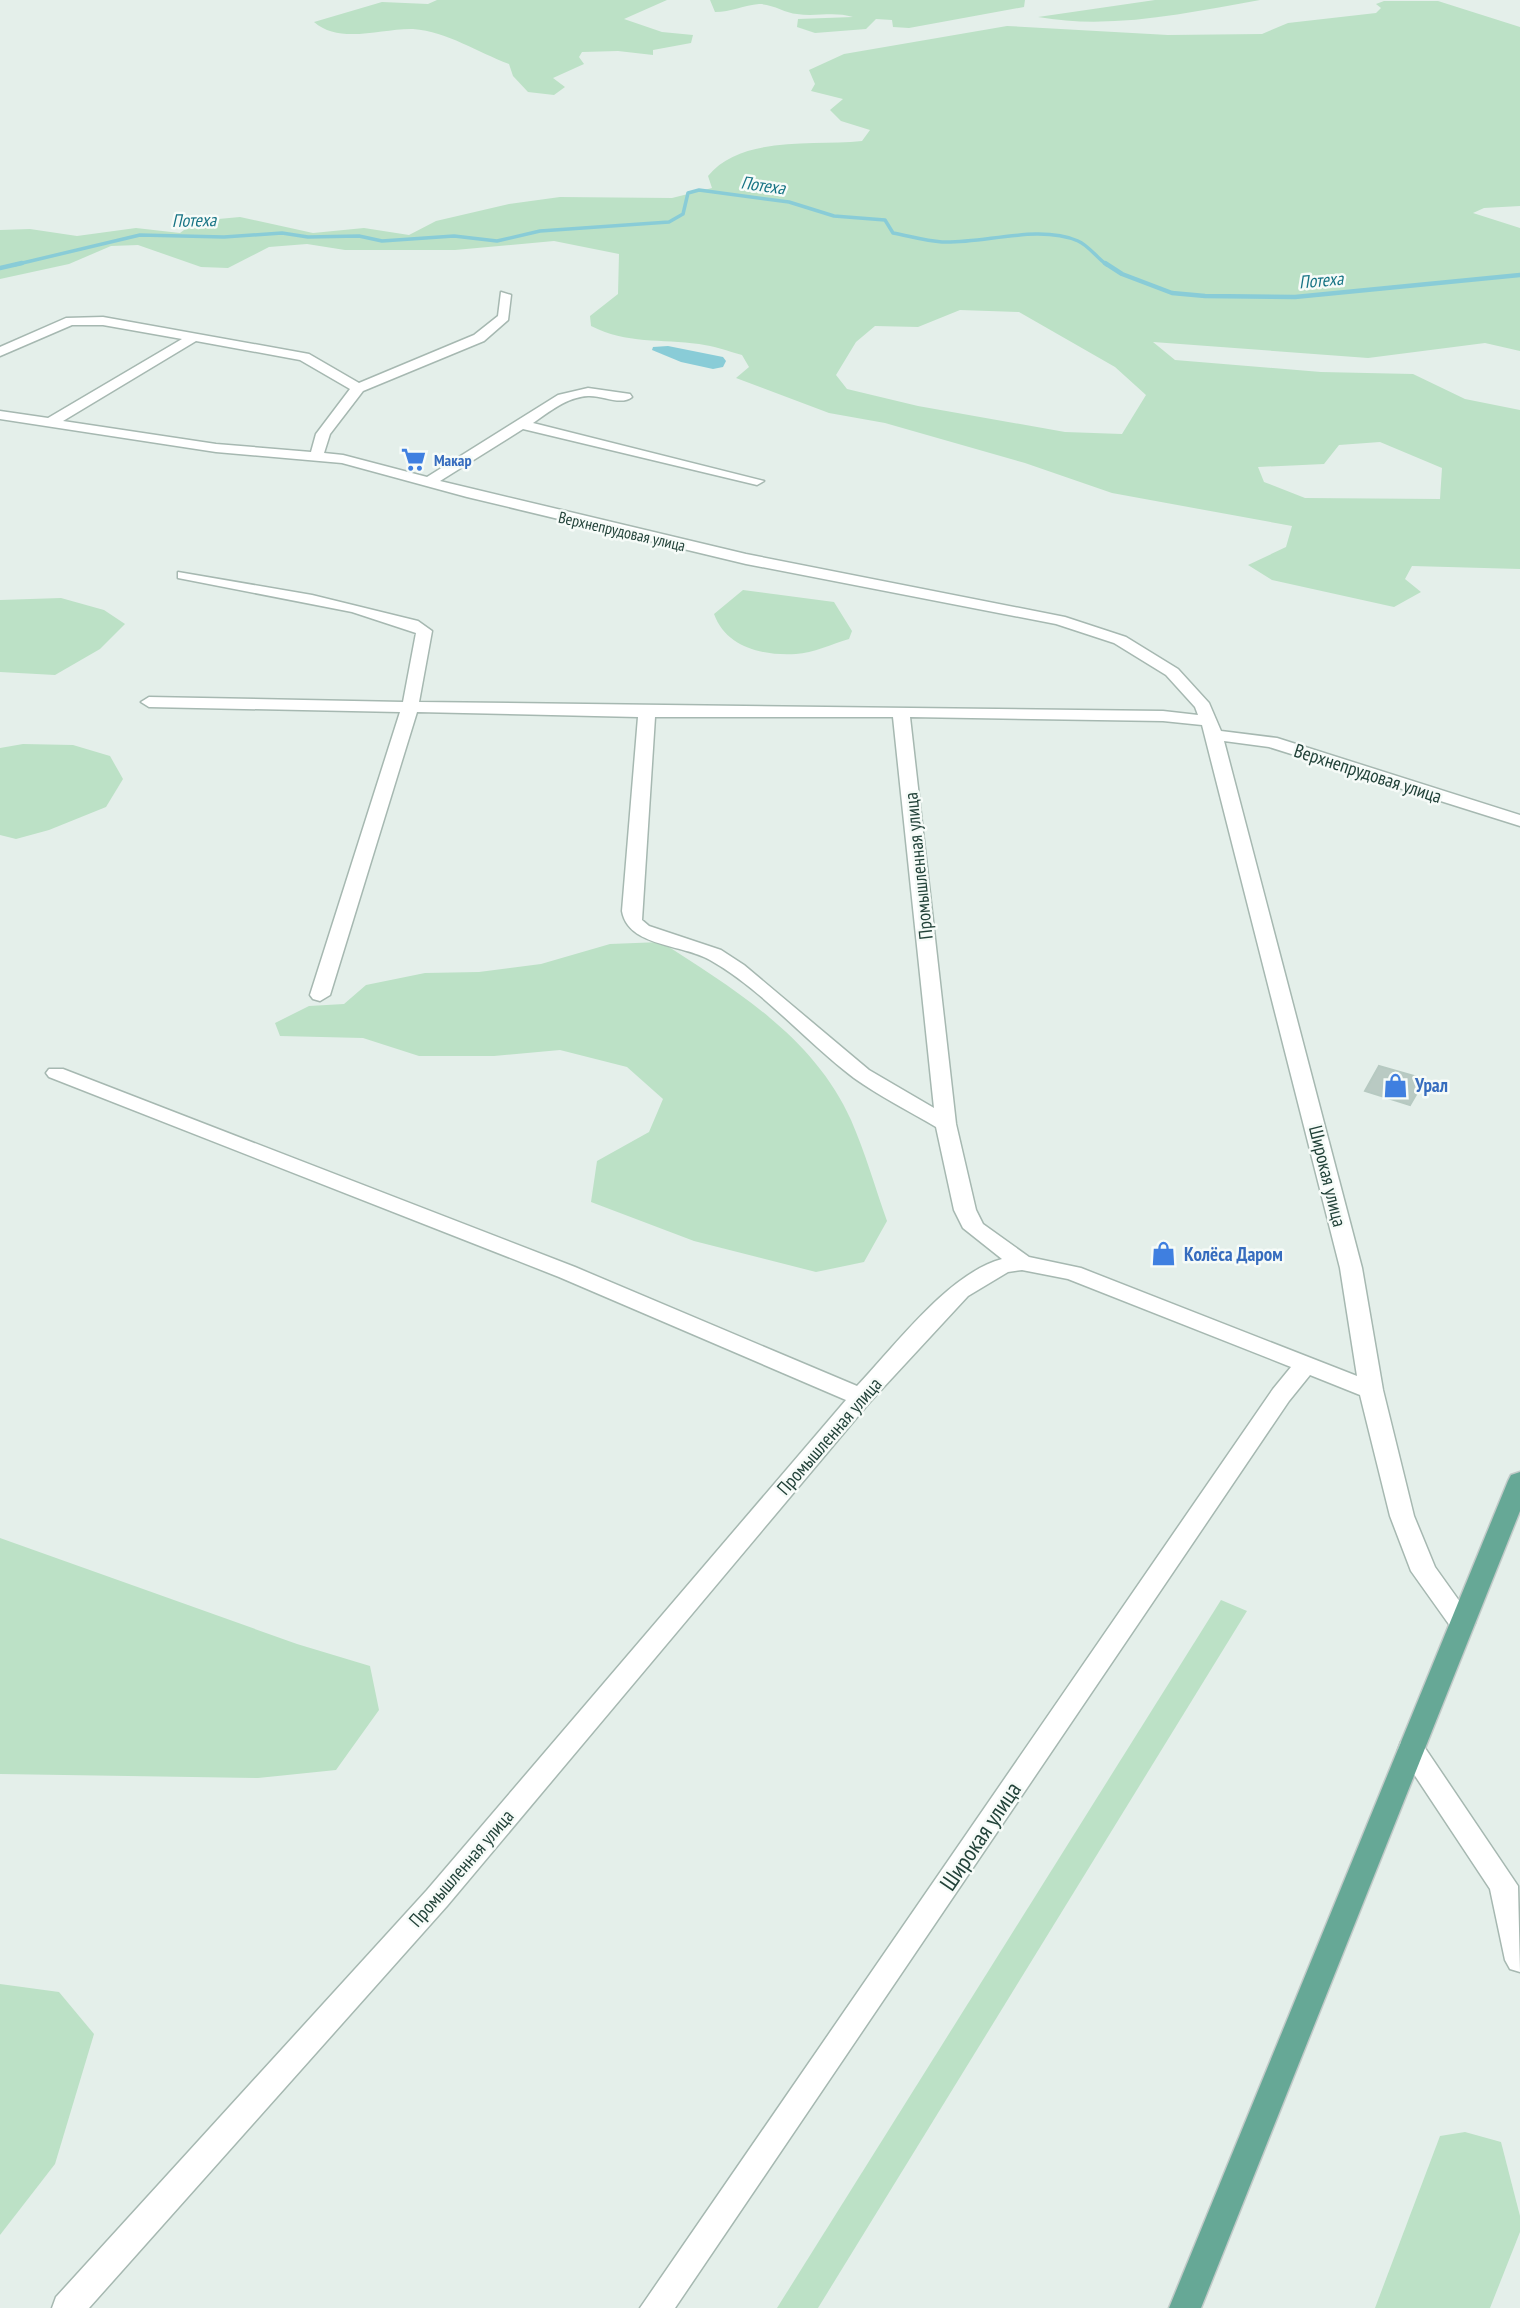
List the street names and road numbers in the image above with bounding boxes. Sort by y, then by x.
street label: Верхнепрудовая улица [557,507,687,555]
street label: Верхнепрудовая улица [1291,738,1445,808]
street label: Промышленная улица [898,791,938,941]
street label: Широкая улица [1304,1123,1352,1229]
street label: Промышленная улица [771,1372,887,1500]
street label: Широкая улица [933,1776,1027,1896]
street label: Промышленная улица [403,1804,519,1932]

